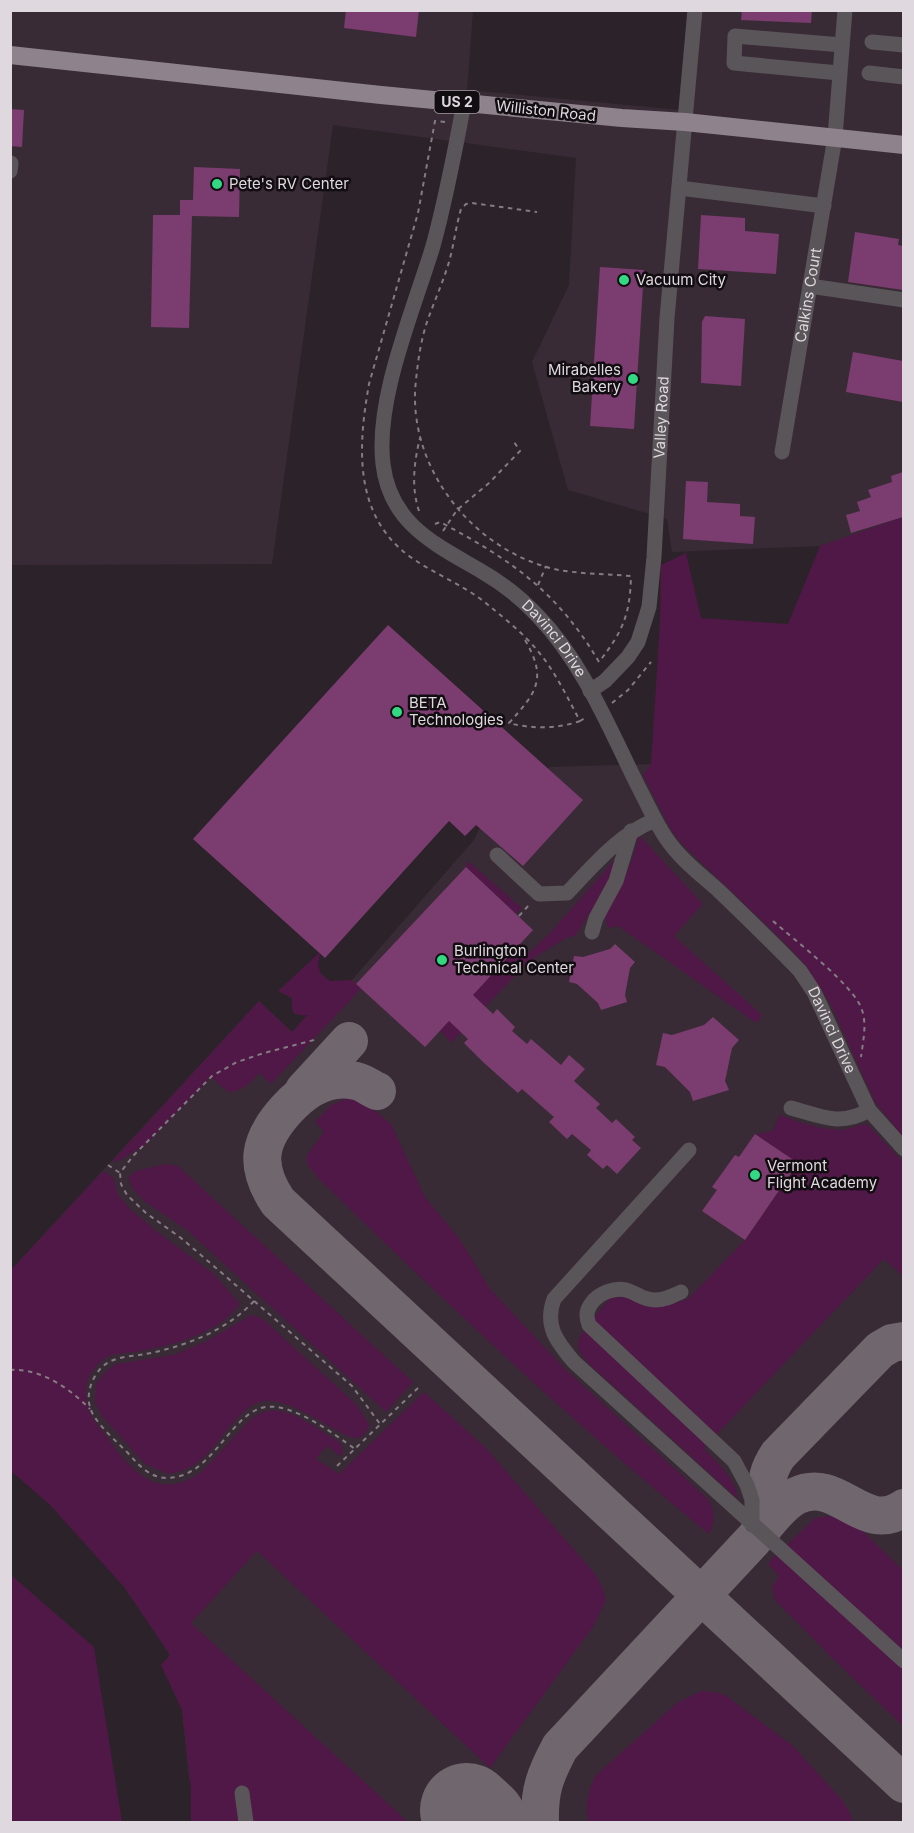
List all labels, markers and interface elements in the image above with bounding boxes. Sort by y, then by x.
road number: US 2 [434,91,480,113]
street label: Williston Road [495,96,597,125]
place label: Pete's RV Center [229,174,349,193]
marker: Pete's RV Center [210,177,224,191]
street label: Calkins Court [791,246,825,344]
place label: Vacuum City [636,270,726,289]
marker: Vacuum City [617,273,631,287]
place label: Mirabelles Bakery [548,360,622,396]
marker: Mirabelles Bakery [626,372,640,386]
street label: Valley Road [649,376,673,459]
street label: Davinci Drive [518,595,591,680]
place label: BETA Technologies [409,693,504,729]
marker: BETA Technologies [390,705,404,719]
place label: Burlington Technical Center [454,941,574,977]
marker: Burlington Technical Center [435,953,449,967]
street label: Davinci Drive [804,984,861,1076]
place label: Vermont Flight Academy [767,1156,878,1192]
marker: Vermont Flight Academy [748,1168,762,1182]

